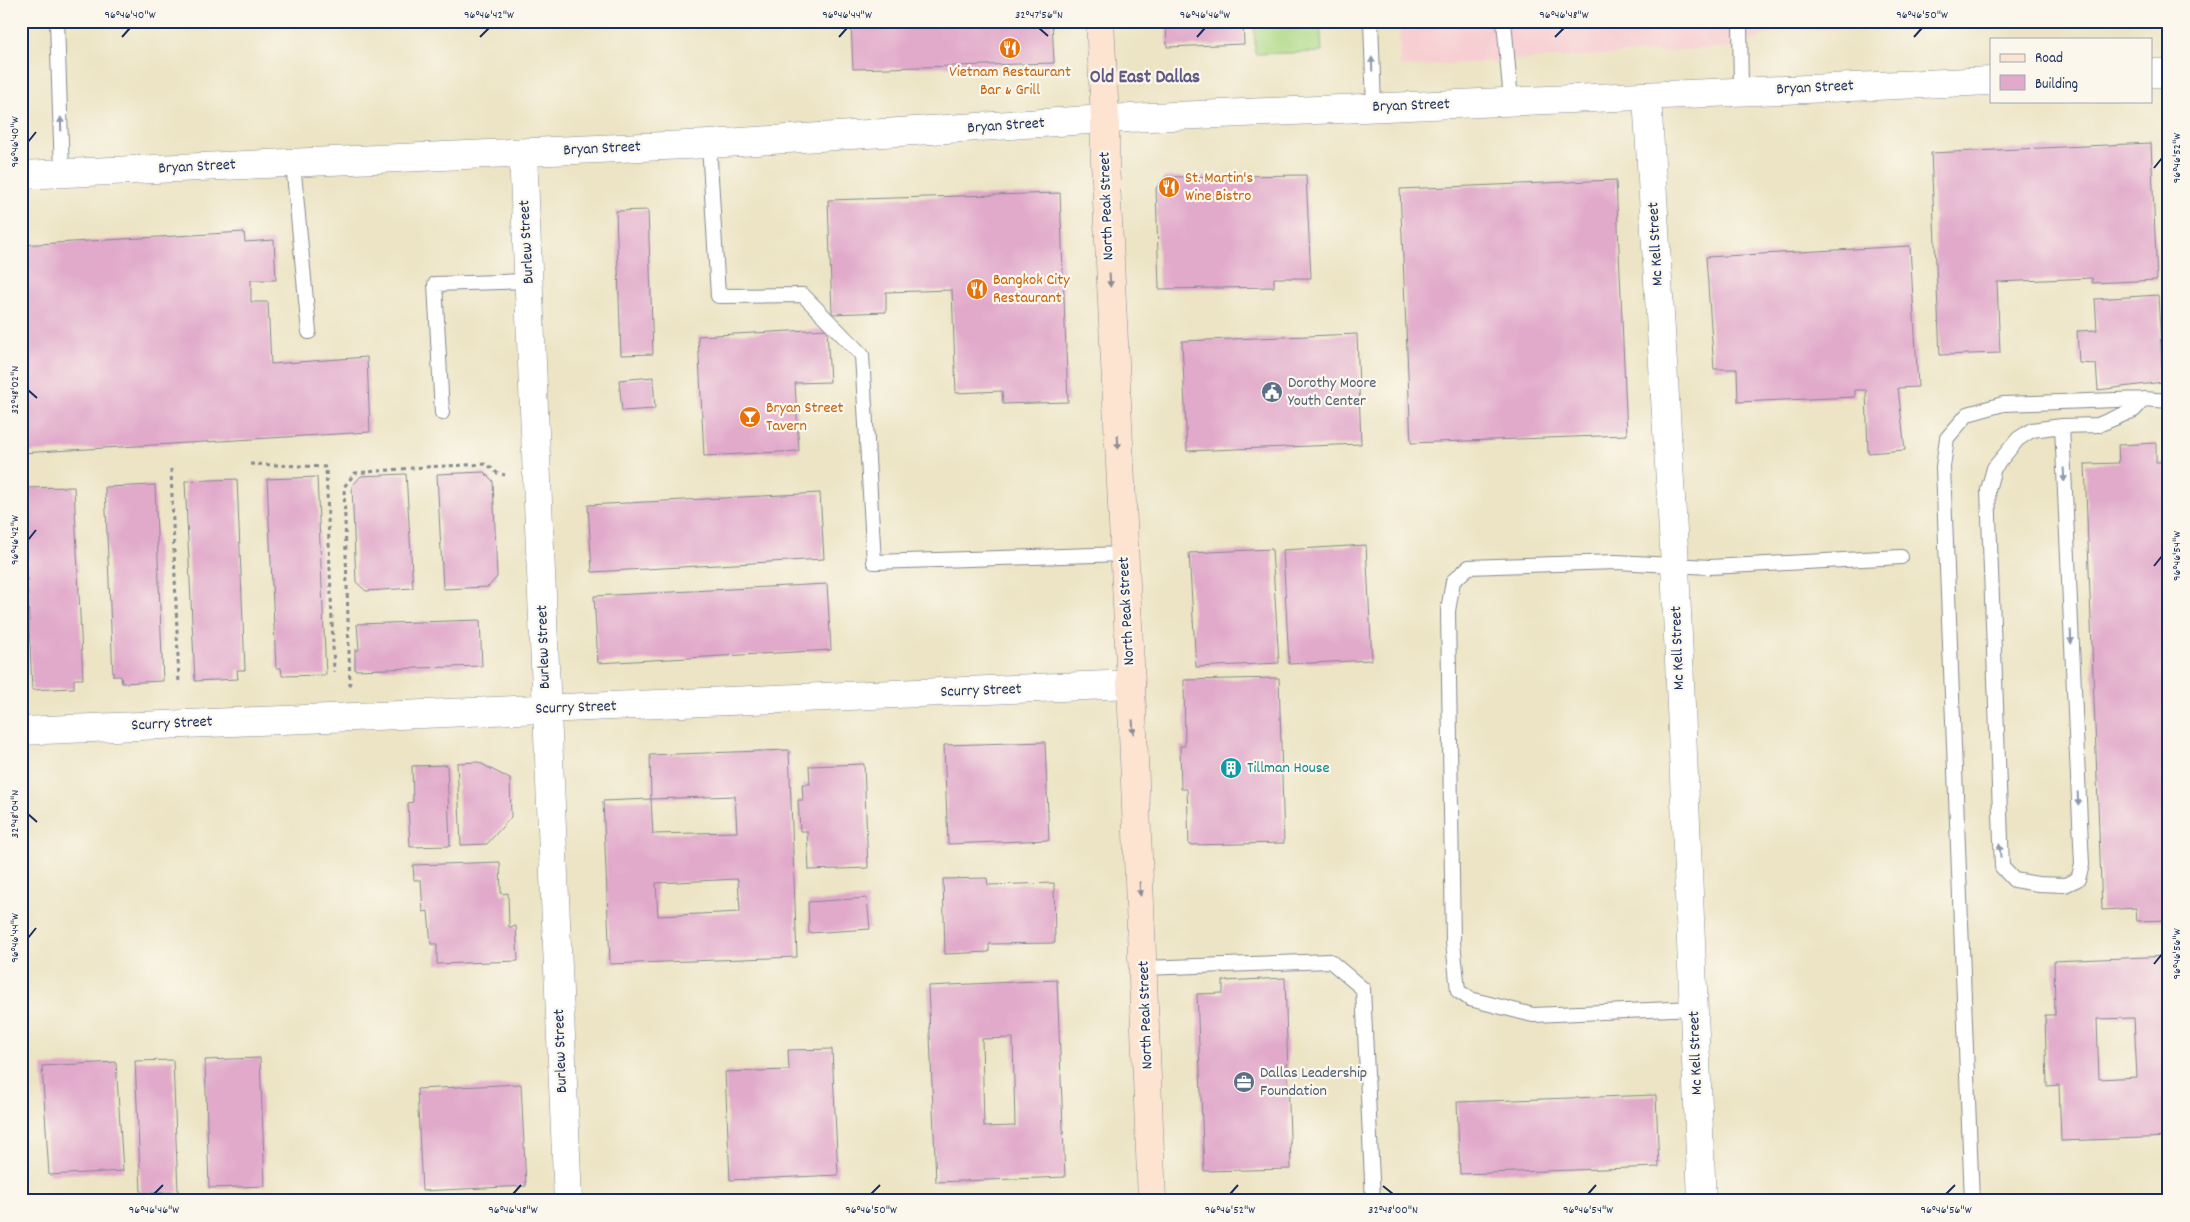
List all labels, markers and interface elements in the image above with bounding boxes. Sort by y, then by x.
text: 96°46'40"W [104,7,156,24]
text: 96°46'42"W [464,7,514,24]
text: 96°46'44"W [822,7,872,24]
text: 32°47'56"N [1015,7,1063,24]
text: 96°46'46"W [1180,7,1230,24]
text: 96°46'48"W [1539,7,1589,24]
text: 96°46'50"W [1896,7,1948,24]
restaurant icon: Vietnam Restaurant Bar & Grill [998,36,1022,60]
legend [1990,38,2152,102]
text: Road [2035,48,2063,70]
one-way arrow [1368,56,1376,72]
place label: Vietnam Restaurant Bar & Grill [949,61,1071,102]
district label: Old East Dallas [1090,65,1200,92]
street label: Bryan Street [1776,74,1854,102]
text: Building [2035,74,2078,96]
street label: Bryan Street [1372,93,1450,119]
street label: Bryan Street [967,112,1046,140]
text: 96°46'40"W [7,116,24,168]
one-way arrow [56,116,64,132]
text: 96°46'52"W [2169,133,2186,183]
street label: Bryan Street [563,135,641,163]
street label: North Peak Street [1094,151,1120,261]
street label: Bryan Street [158,153,236,181]
place label: St. Martin's Wine Bistro [1185,167,1253,208]
restaurant icon: St. Martin's Wine Bistro [1157,175,1181,199]
street label: Burlew Street [513,199,541,285]
street label: Mc Kell Street [1642,201,1670,287]
place label: Bangkok City Restaurant [993,269,1070,310]
one-way arrow [1107,272,1115,288]
restaurant icon: Bangkok City Restaurant [965,277,989,301]
text: 32°48'02"N [7,366,24,414]
place label: Dorothy Moore Youth Center [1288,372,1376,413]
public building icon: Dorothy Moore Youth Center [1260,380,1284,404]
place label: Bryan Street Tavern [766,397,844,438]
bar icon: Bryan Street Tavern [738,405,762,429]
one-way arrow [1115,434,1123,450]
one-way arrow [2060,467,2068,483]
text: 96°46'42"W [7,515,24,565]
text: 96°46'54"W [2169,531,2186,581]
street label: North Peak Street [1113,556,1141,666]
street label: Burlew Street [531,604,557,689]
street label: Mc Kell Street [1665,606,1691,690]
one-way arrow [2067,629,2075,645]
street label: Scurry Street [940,678,1022,704]
street label: Scurry Street [535,695,617,721]
street label: Scurry Street [131,710,213,738]
one-way arrow [1129,719,1137,735]
building icon: Tillman House [1219,756,1243,780]
place label: Tillman House [1247,757,1329,780]
text: 32°48'04"N [7,790,24,838]
one-way arrow [2075,792,2083,808]
one-way arrow [1996,843,2004,859]
one-way arrow [1137,881,1145,897]
text: 96°46'44"W [7,913,24,963]
text: 96°46'56"W [2169,928,2186,980]
street label: North Peak Street [1133,960,1159,1070]
street label: Burlew Street [548,1008,574,1093]
street label: Mc Kell Street [1683,1011,1709,1095]
place label: Dallas Leadership Foundation [1260,1062,1367,1103]
office icon: Dallas Leadership Foundation [1232,1070,1256,1094]
text: 96°46'46"W [129,1202,179,1219]
text: 96°46'48"W [488,1202,538,1219]
text: 96°46'50"W [845,1202,897,1219]
text: 96°46'52"W [1205,1202,1255,1219]
text: 32°48'00"N [1368,1202,1418,1219]
text: 96°46'54"W [1563,1202,1613,1219]
text: 96°46'56"W [1920,1202,1972,1219]

